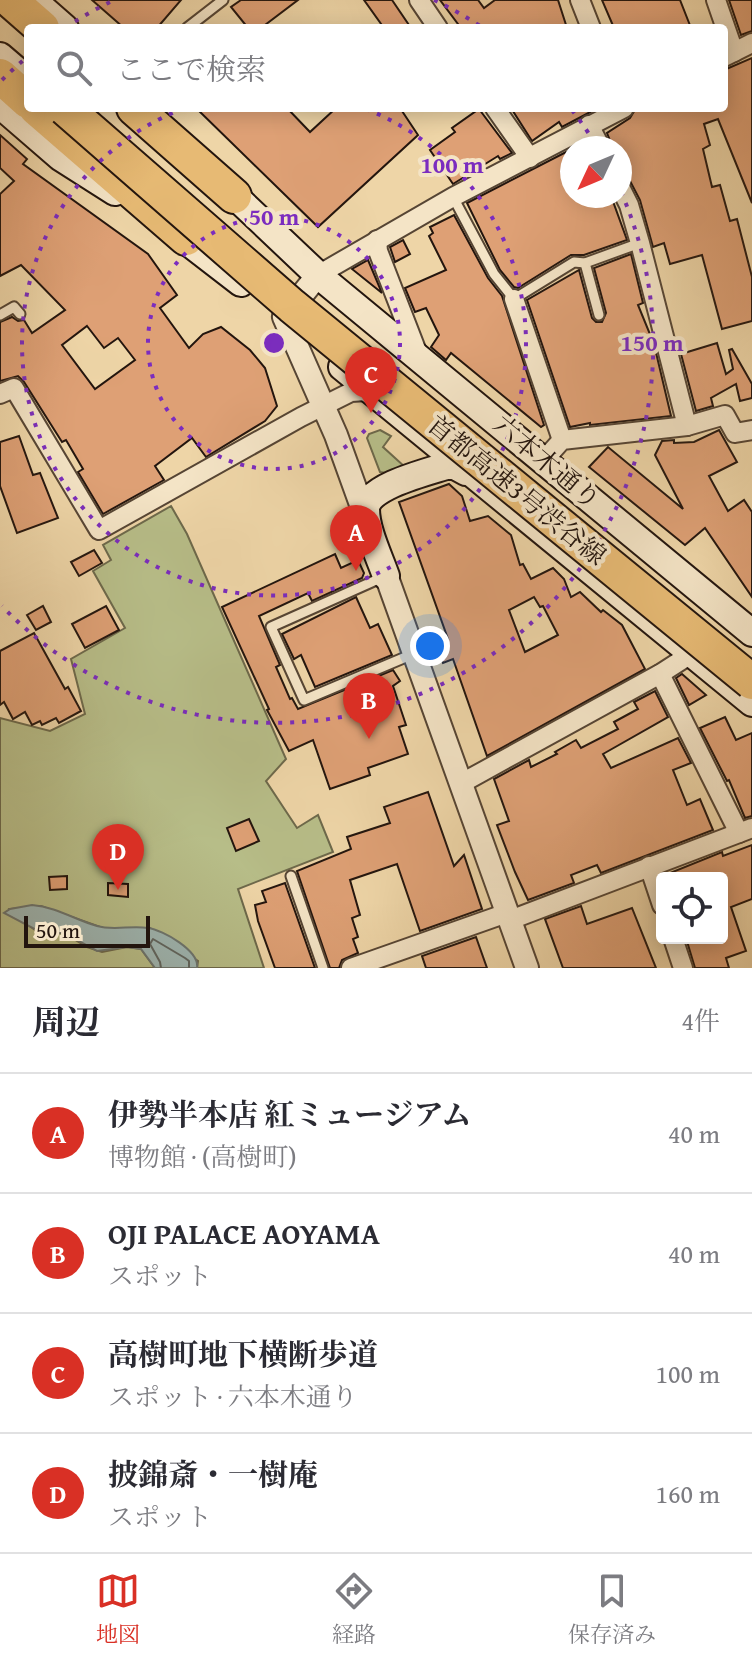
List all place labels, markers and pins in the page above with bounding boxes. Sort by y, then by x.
centre of rings [260,329,288,357]
pin: C [345,347,397,413]
pin: A [330,505,382,571]
pin: B [343,673,395,739]
pin: D [92,824,144,890]

